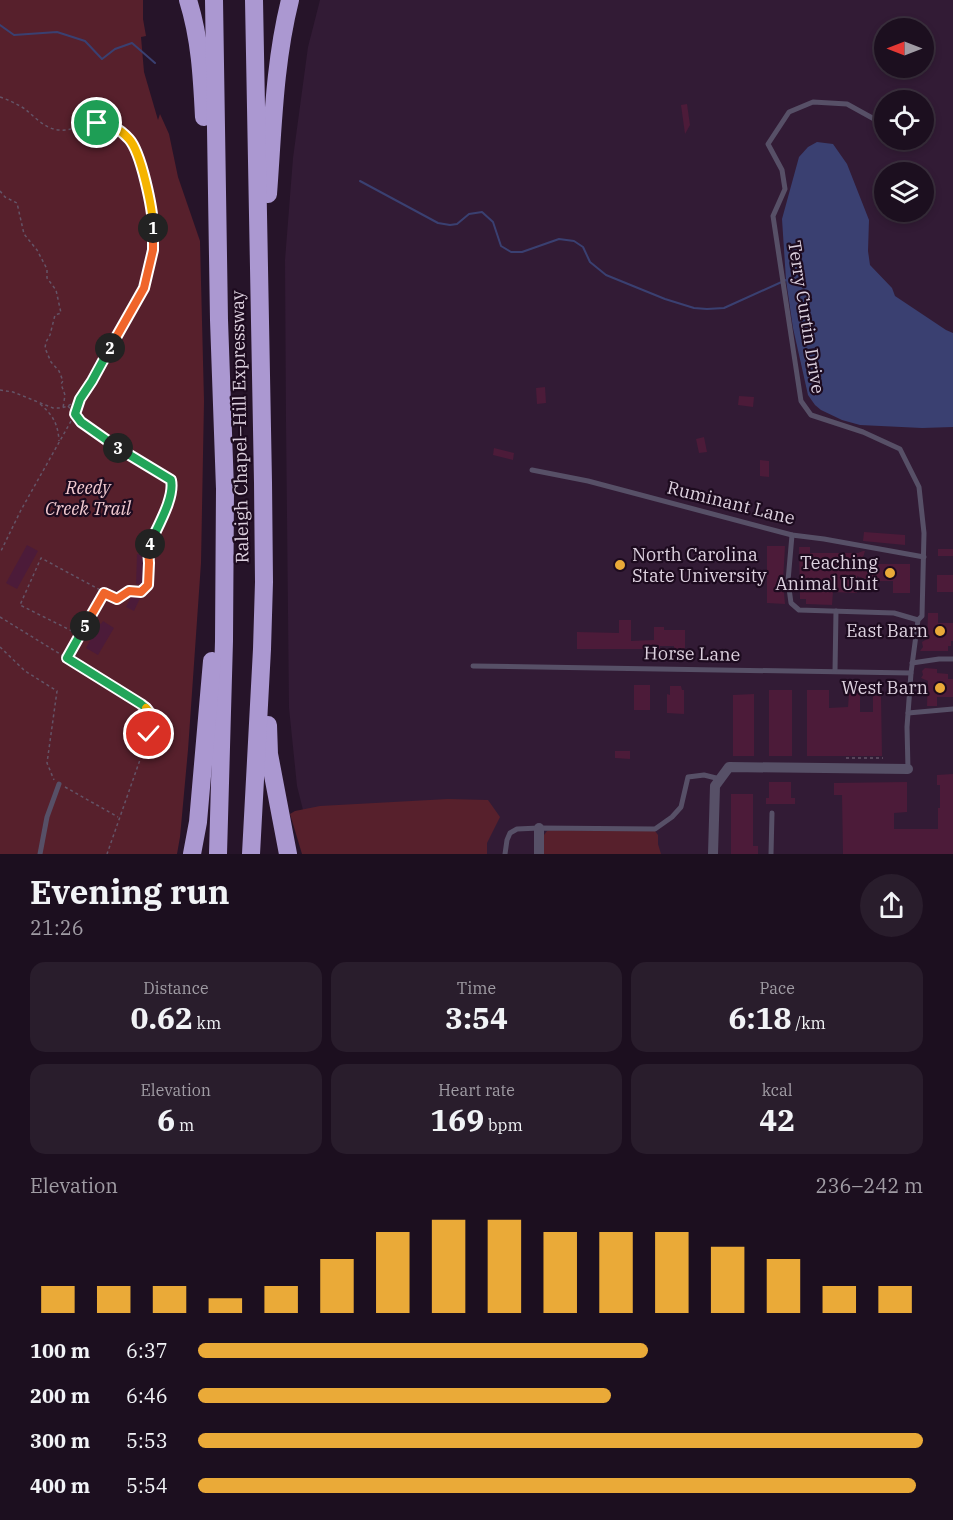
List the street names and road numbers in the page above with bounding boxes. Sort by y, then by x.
street label: Terry Curtin Drive [783,239,830,395]
street label: Raleigh Chapel–Hill Expressway [226,290,253,564]
street label: Ruminant Lane [665,476,797,530]
street label: Horse Lane [644,641,740,666]

